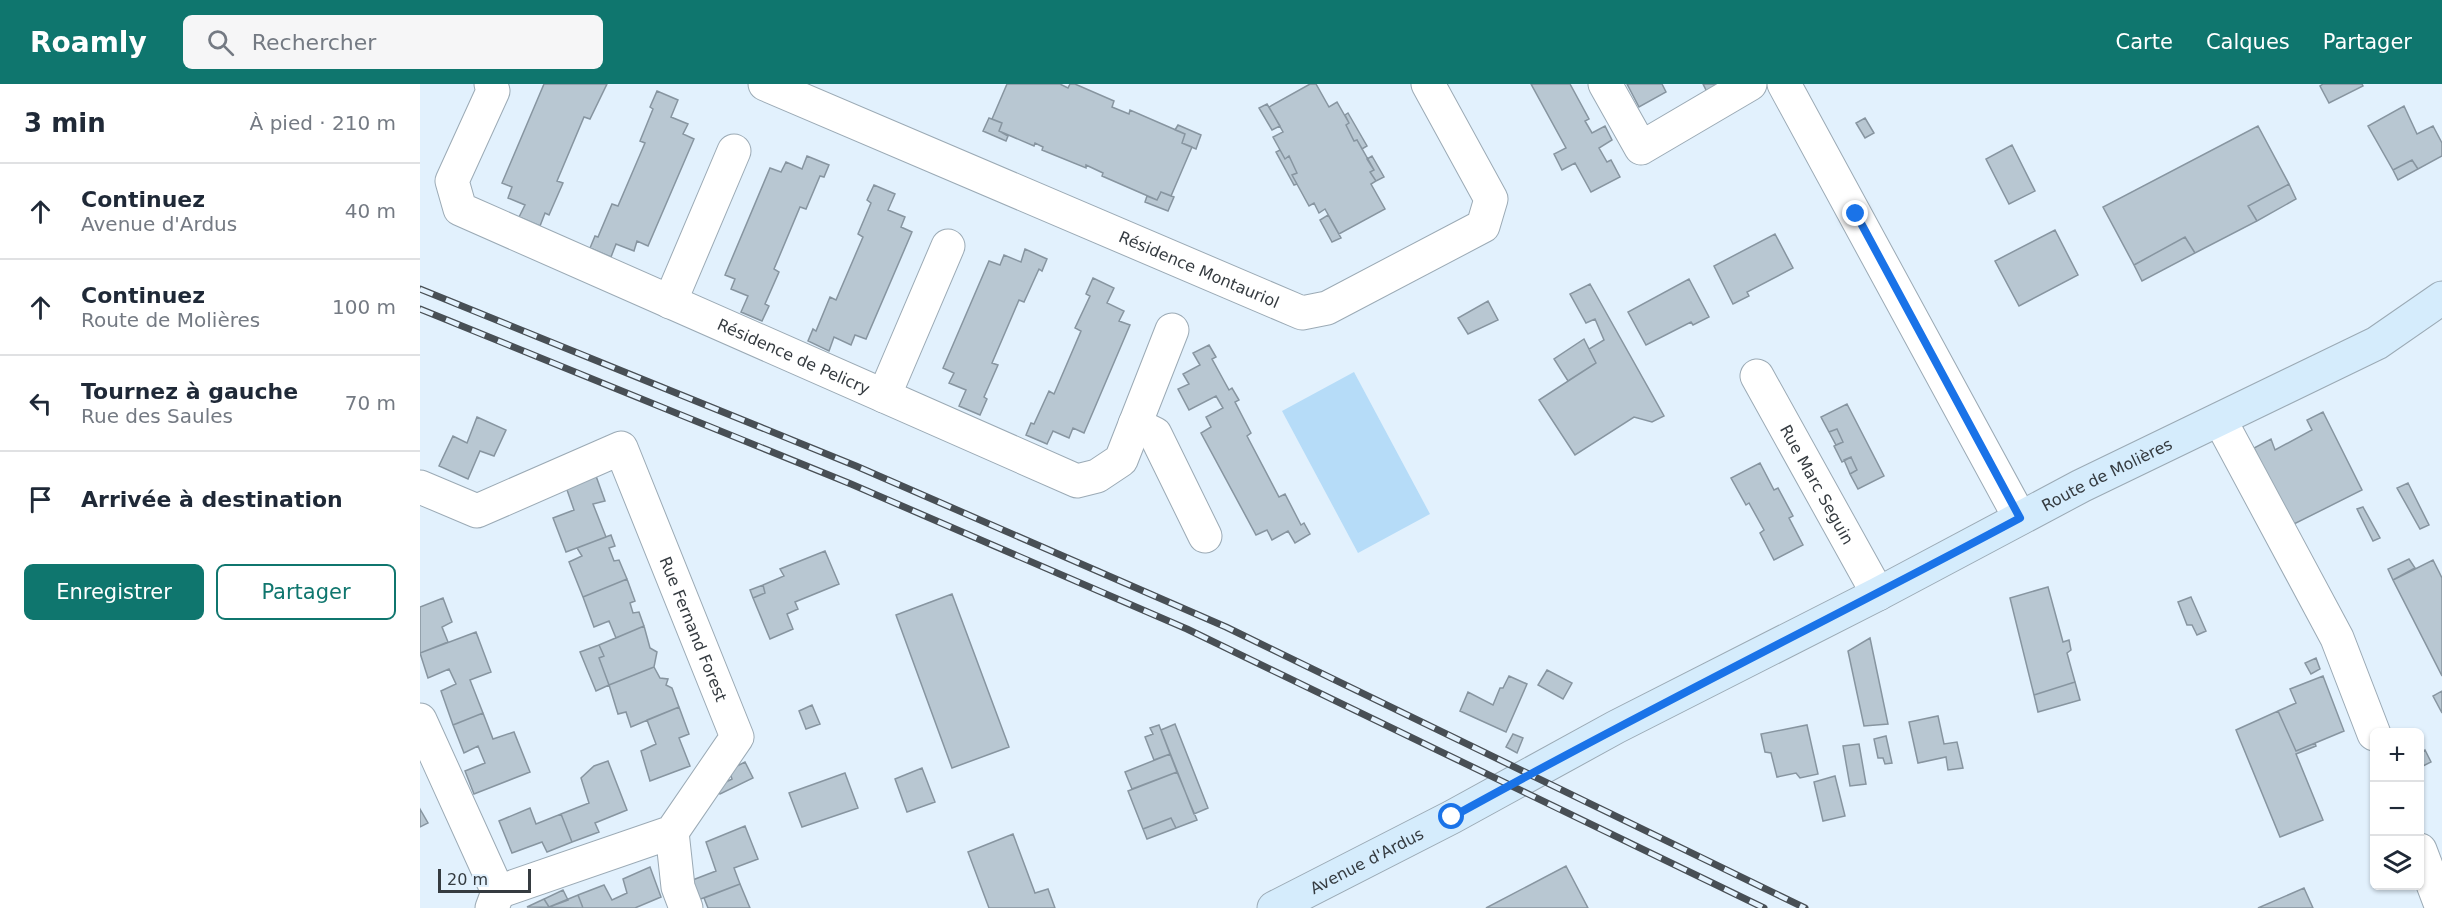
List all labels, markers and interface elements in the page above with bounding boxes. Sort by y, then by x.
search box [183,15,603,69]
text: Roamly [30,26,147,59]
icon: search [204,26,237,59]
text: Rechercher [252,30,376,55]
text: Carte [2116,30,2173,54]
text: Calques [2206,30,2290,54]
text: Partager [2323,30,2412,54]
text: 3 min [24,108,106,138]
text: À pied · 210 m [250,111,396,135]
text: Continuez [81,187,205,212]
icon: ahead [24,195,57,228]
text: 40 m [345,199,396,223]
route end [1842,200,1868,226]
text: Avenue d'Ardus [81,212,237,236]
street label: Résidence Montauriol [1116,227,1282,312]
text: Continuez [81,283,205,308]
icon: ahead [24,291,57,324]
text: 100 m [332,295,396,319]
text: Route de Molières [81,308,260,332]
street label: Résidence de Pelicry [714,315,873,398]
text: Tournez à gauche [81,379,298,404]
icon: left [24,387,57,420]
text: 70 m [345,391,396,415]
text: Rue des Saules [81,404,233,428]
street label: Rue Marc Seguin [1776,421,1858,548]
street label: Route de Molières [2038,434,2175,515]
icon: arrive [24,483,57,516]
text: Arrivée à destination [81,487,343,512]
street label: Rue Fernand Forest [656,554,731,704]
button: Enregistrer [24,564,204,620]
button: Partager [216,564,396,620]
map controls [2370,728,2424,890]
button: + [2370,728,2424,782]
button: − [2370,782,2424,836]
route start [1438,803,1464,829]
street label: Avenue d'Ardus [1307,824,1427,898]
button: layers [2370,836,2424,890]
scale bar [438,866,531,894]
text: 20 m [447,870,488,889]

